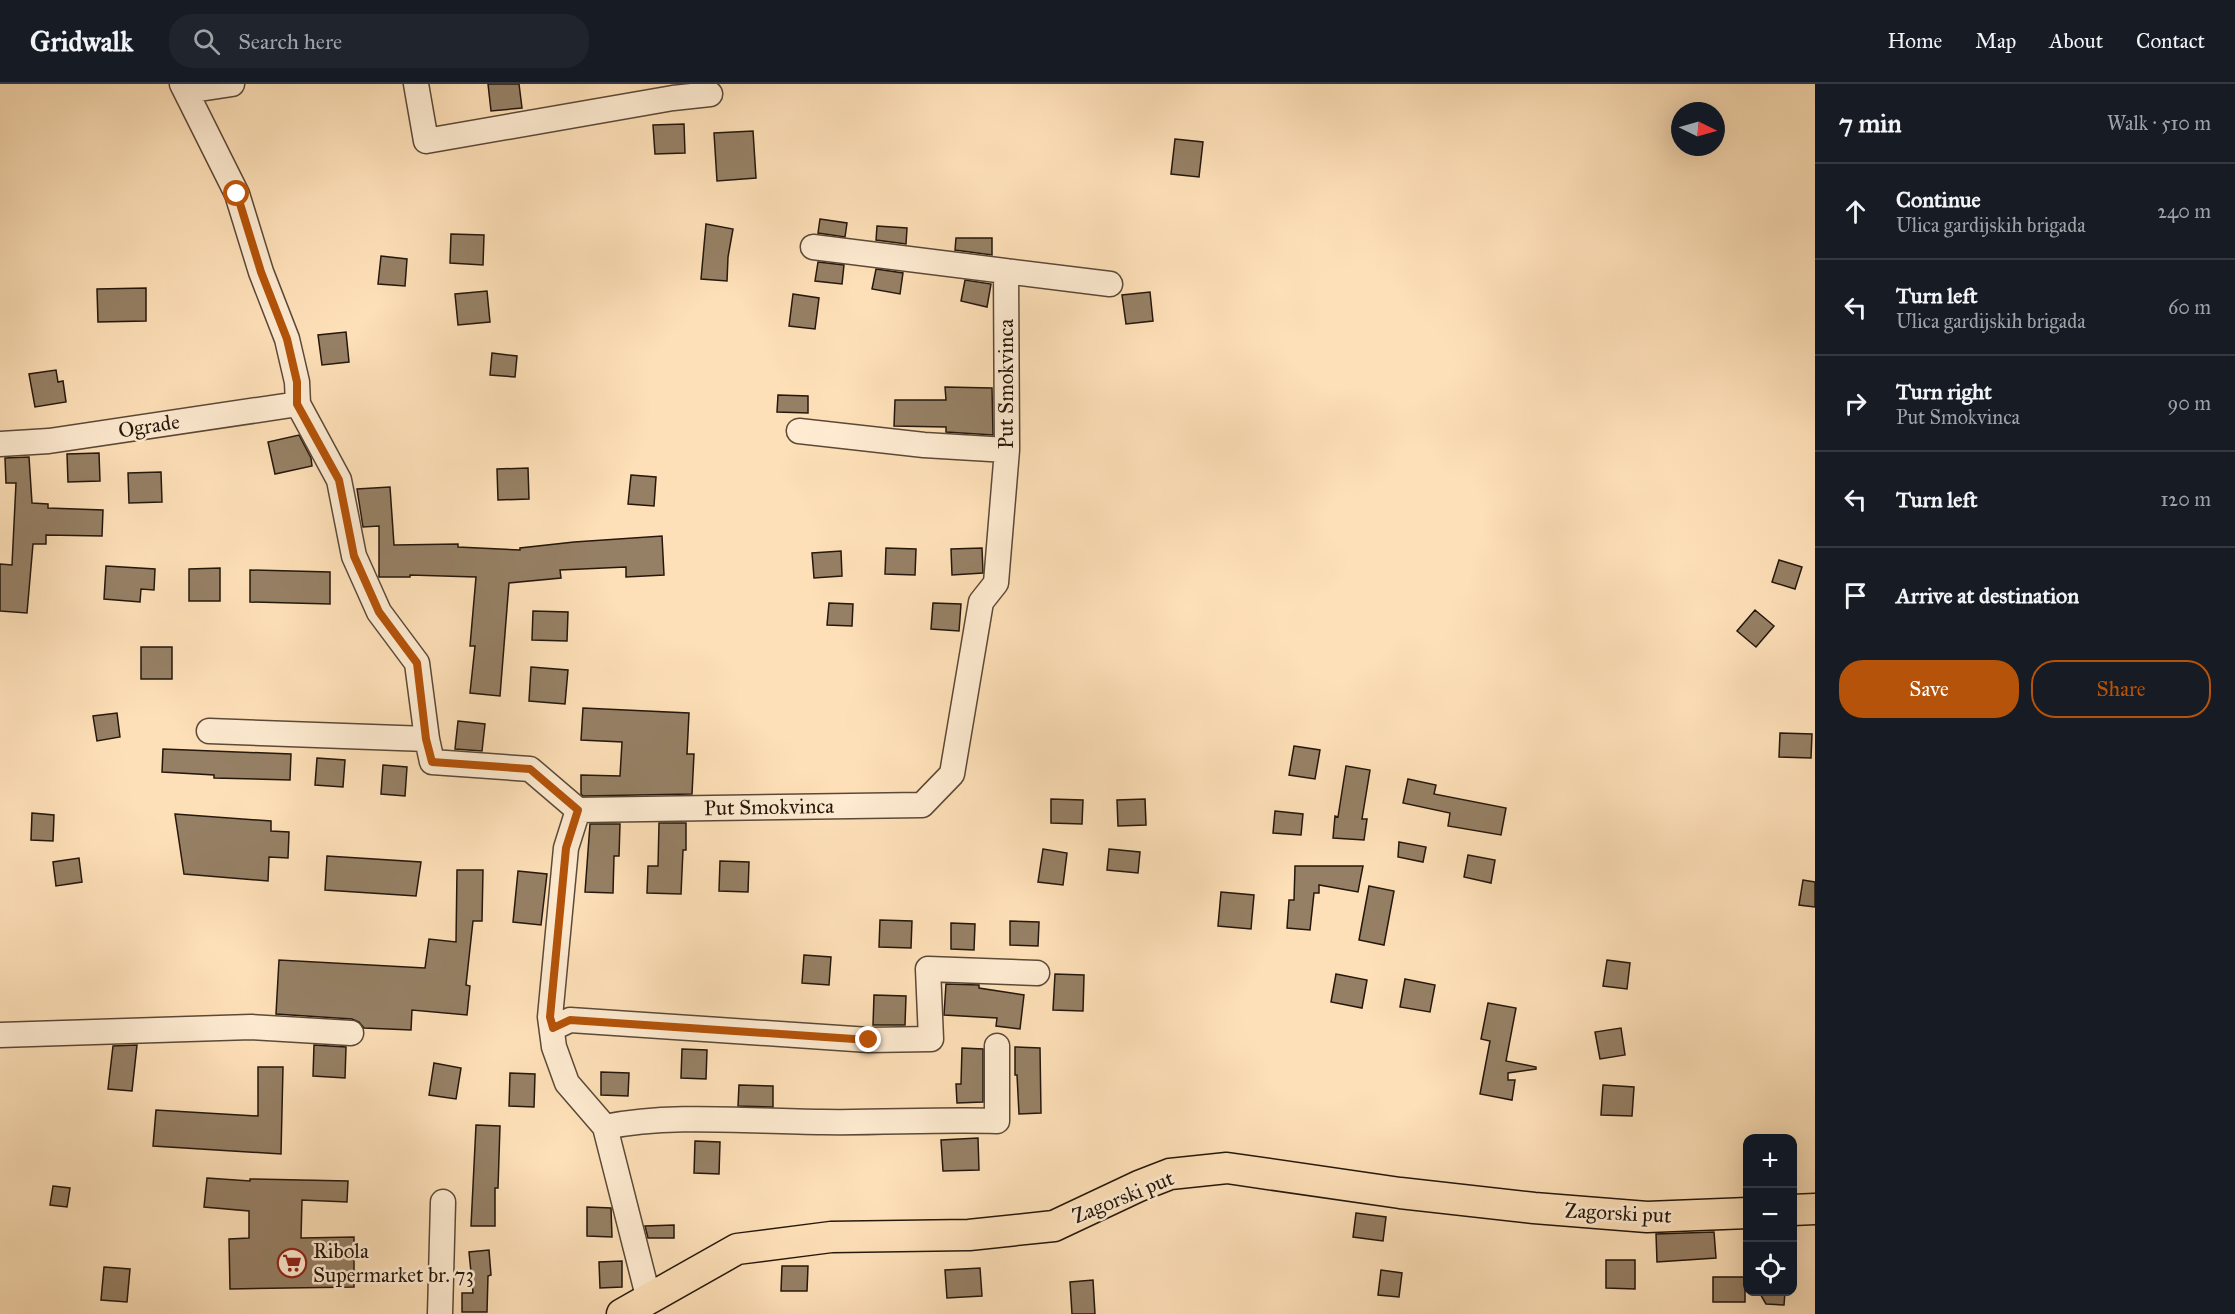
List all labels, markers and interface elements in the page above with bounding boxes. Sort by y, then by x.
search box [169,14,589,68]
text: Gridwalk [30,24,133,59]
icon: search [190,25,223,58]
text: Search here [238,28,342,55]
text: Home [1887,28,1942,54]
text: Map [1975,28,2016,54]
text: About [2049,28,2103,54]
text: Contact [2136,28,2205,54]
north arrow [1671,102,1725,156]
text: 7 min [1839,107,1902,139]
text: Walk · 510 m [2107,111,2211,135]
route start [223,180,249,206]
text: Continue [1896,186,1981,213]
icon: ahead [1839,195,1872,228]
text: 240 m [2157,199,2211,223]
text: Ulica gardijskih brigada [1896,213,2086,237]
text: Turn left [1896,282,1978,309]
icon: left [1839,291,1872,324]
text: 60 m [2168,295,2211,319]
text: Ulica gardijskih brigada [1896,309,2086,333]
street label: Put Smokvinca [993,319,1019,449]
text: Turn right [1896,378,1992,405]
icon: right [1839,387,1872,420]
text: 90 m [2168,391,2211,415]
text: Put Smokvinca [1896,405,2020,429]
street label: Ograde [116,408,182,444]
icon: left [1839,483,1872,516]
text: Turn left [1896,486,1978,513]
text: 120 m [2160,487,2211,511]
icon: arrive [1839,579,1872,612]
text: Arrive at destination [1896,582,2079,609]
button: Save [1839,660,2019,718]
button: Share [2031,660,2211,718]
street label: Put Smokvinca [704,793,834,821]
route end [855,1026,881,1052]
map controls [1743,1134,1797,1296]
button: + [1743,1134,1797,1188]
street label: Zagorski put [1068,1165,1178,1229]
button: − [1743,1188,1797,1242]
street label: Zagorski put [1564,1197,1673,1229]
place label: Ribola Supermarket br. 73 [313,1238,474,1288]
button: locate [1743,1242,1797,1296]
supermarket icon: Ribola Supermarket br. 73 [276,1247,308,1279]

